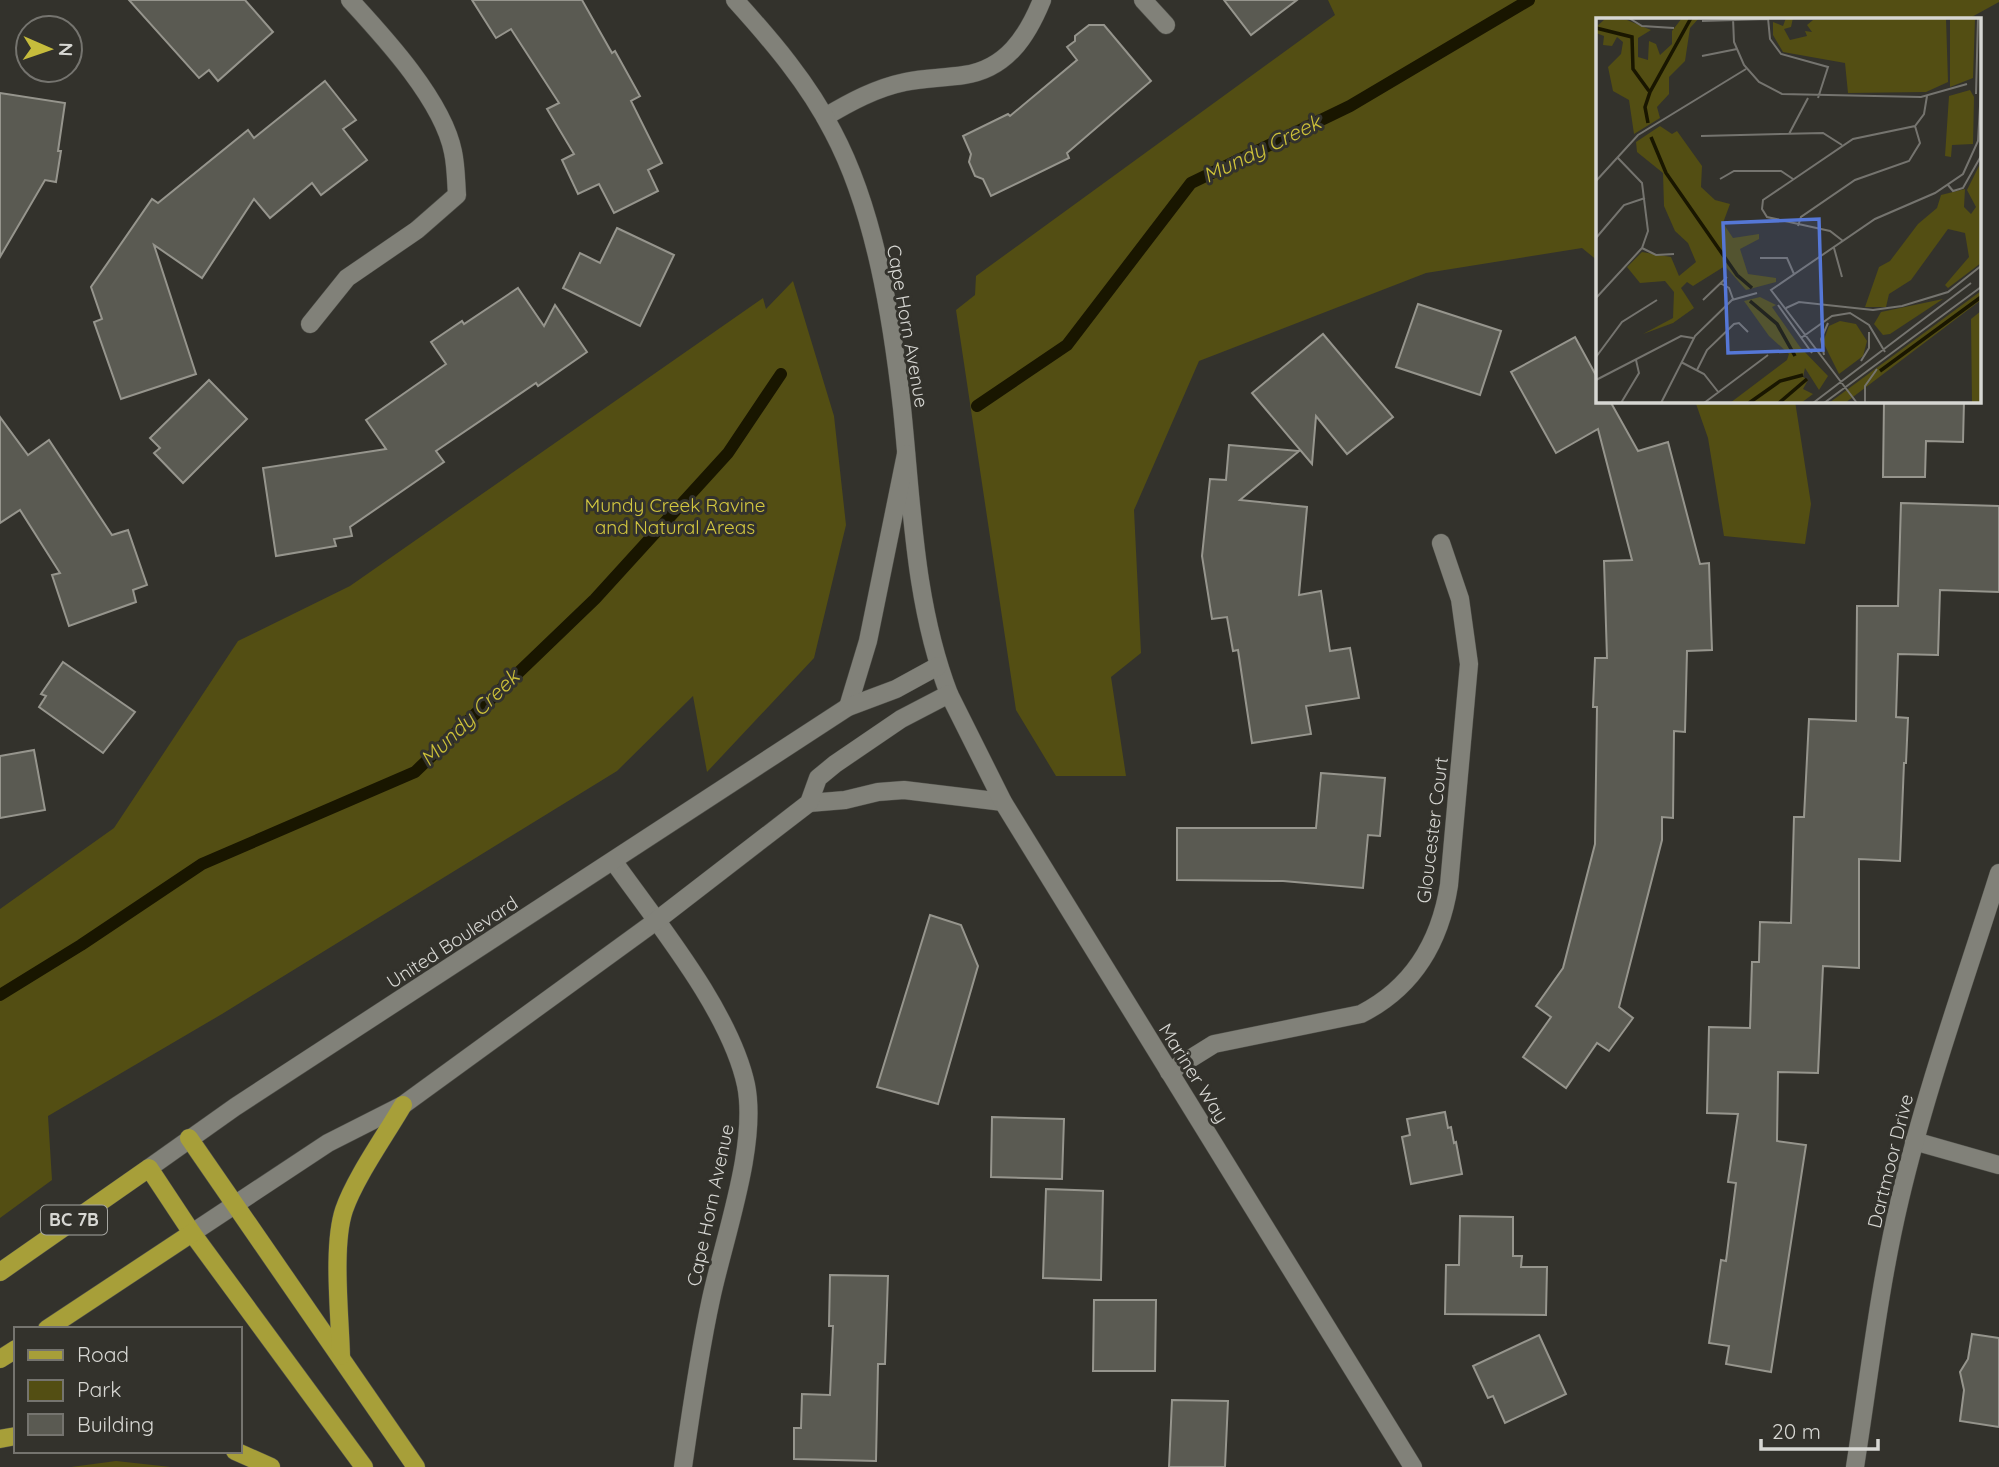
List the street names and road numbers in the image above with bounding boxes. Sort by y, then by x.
street label: Cape Horn Avenue [882,243,934,409]
street label: Gloucester Court [1411,755,1453,905]
street label: United Boulevard [382,891,522,993]
street label: Mariner Way [1154,1019,1234,1127]
street label: Dartmoor Drive [1862,1091,1918,1231]
street label: Cape Horn Avenue [681,1122,739,1288]
road number: BC 7B [41,1205,107,1234]

